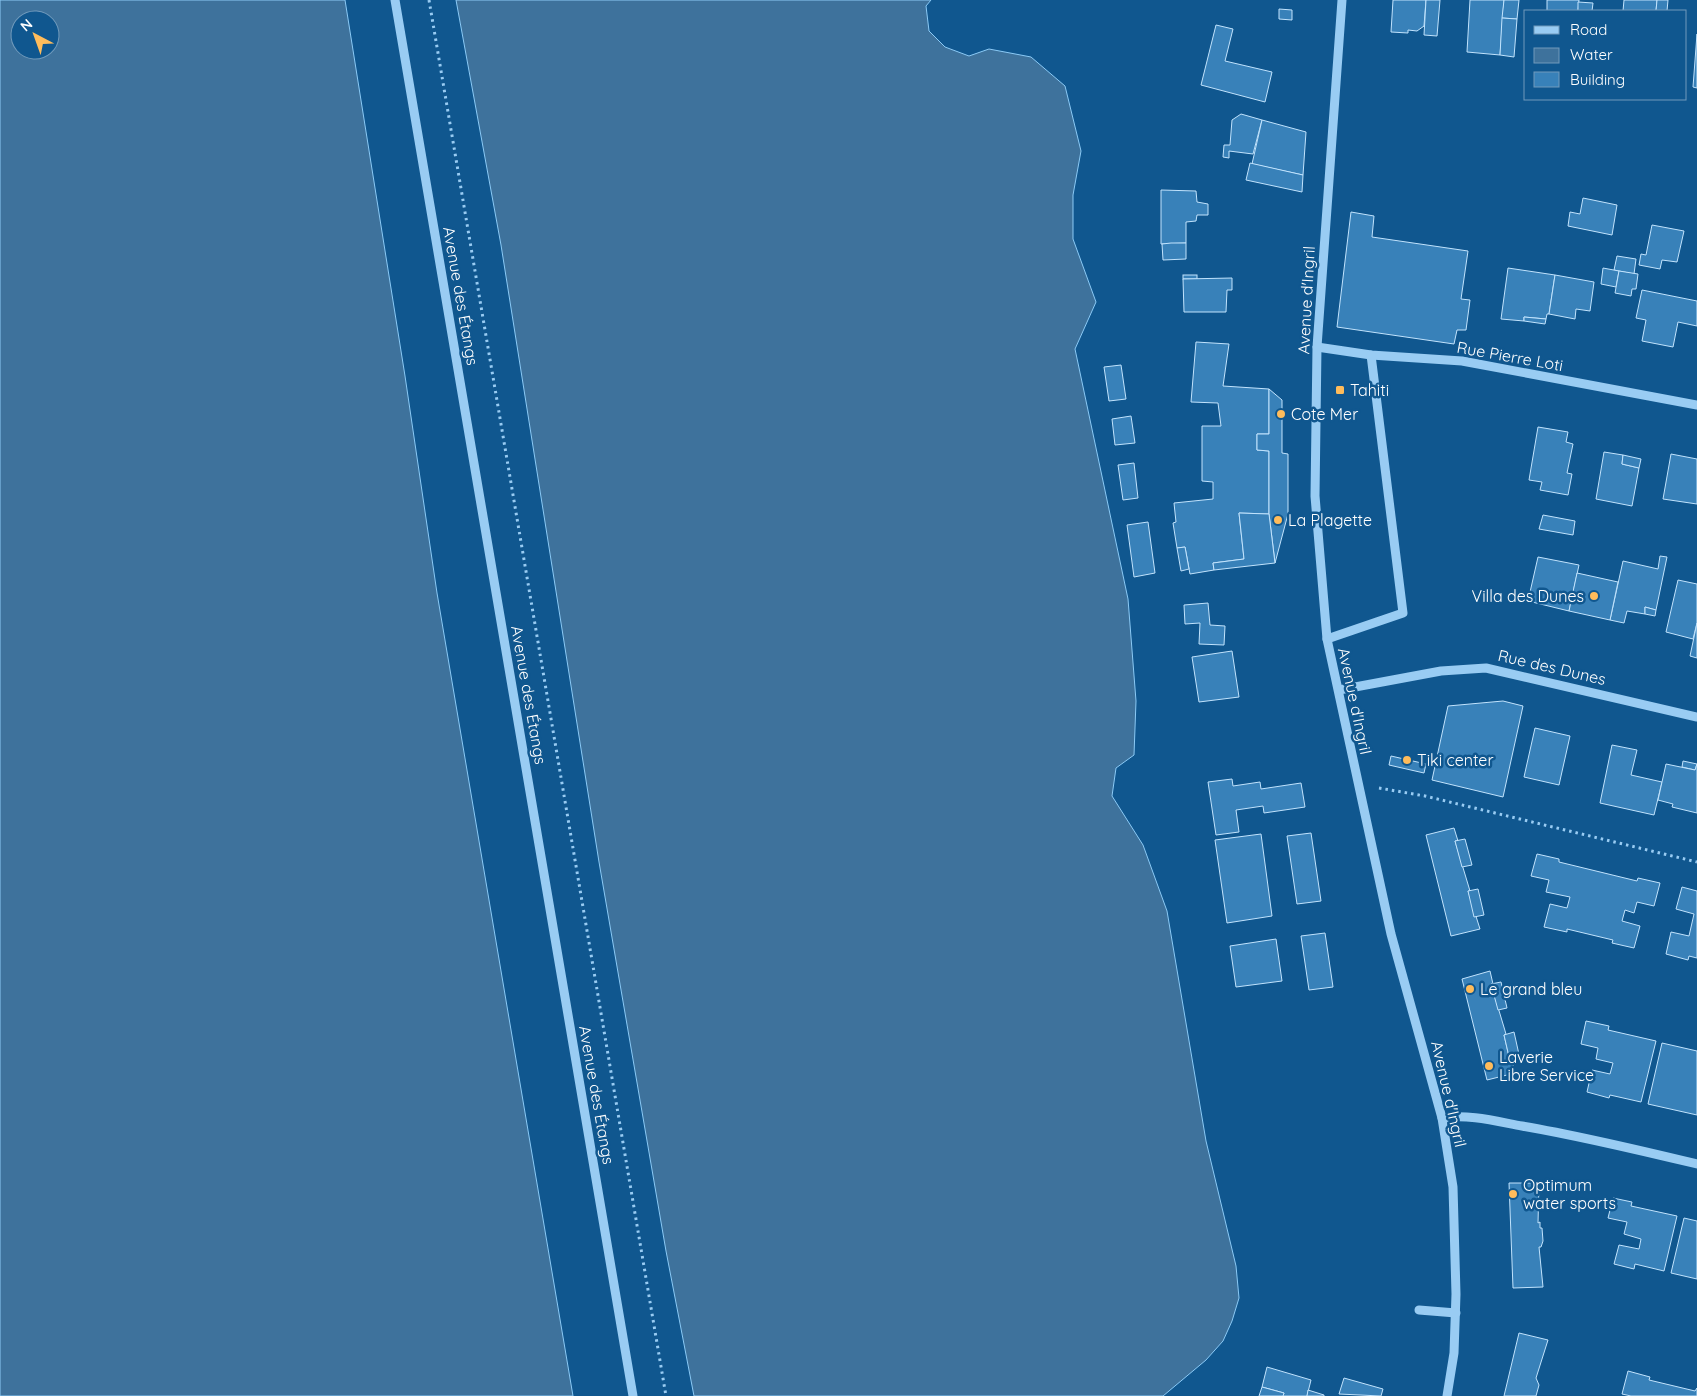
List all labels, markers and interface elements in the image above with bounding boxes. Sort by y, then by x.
north arrow [10,10,60,60]
legend [1524,10,1687,100]
text: N [17,15,36,35]
text: Road [1570,20,1607,39]
text: Water [1570,45,1613,64]
text: Building [1570,70,1625,89]
street label: Avenue des Étangs [439,225,483,367]
street label: Avenue d'Ingril [1293,245,1319,355]
street label: Rue Pierre Loti [1455,337,1565,375]
place label: Tahiti [1350,380,1389,400]
marker: Tahiti [1334,384,1346,396]
place label: Cote Mer [1291,404,1358,424]
marker: Cote Mer [1275,408,1287,420]
place label: La Plagette [1288,510,1372,530]
marker: La Plagette [1272,514,1284,526]
place label: Villa des Dunes [1472,586,1584,606]
marker: Villa des Dunes [1588,590,1600,602]
street label: Avenue des Étangs [507,624,551,766]
street label: Rue des Dunes [1496,645,1608,689]
street label: Avenue d'Ingril [1334,646,1376,756]
place label: Tiki center [1417,750,1494,770]
marker: Tiki center [1401,754,1413,766]
place label: Le grand bleu [1480,979,1582,999]
marker: Le grand bleu [1464,983,1476,995]
street label: Avenue des Étangs [575,1024,619,1166]
street label: Avenue d'Ingril [1427,1039,1471,1149]
place label: Laverie Libre Service [1499,1047,1594,1085]
marker: Laverie Libre Service [1483,1060,1495,1072]
place label: Optimum water sports [1523,1175,1616,1213]
marker: Optimum water sports [1507,1188,1519,1200]

